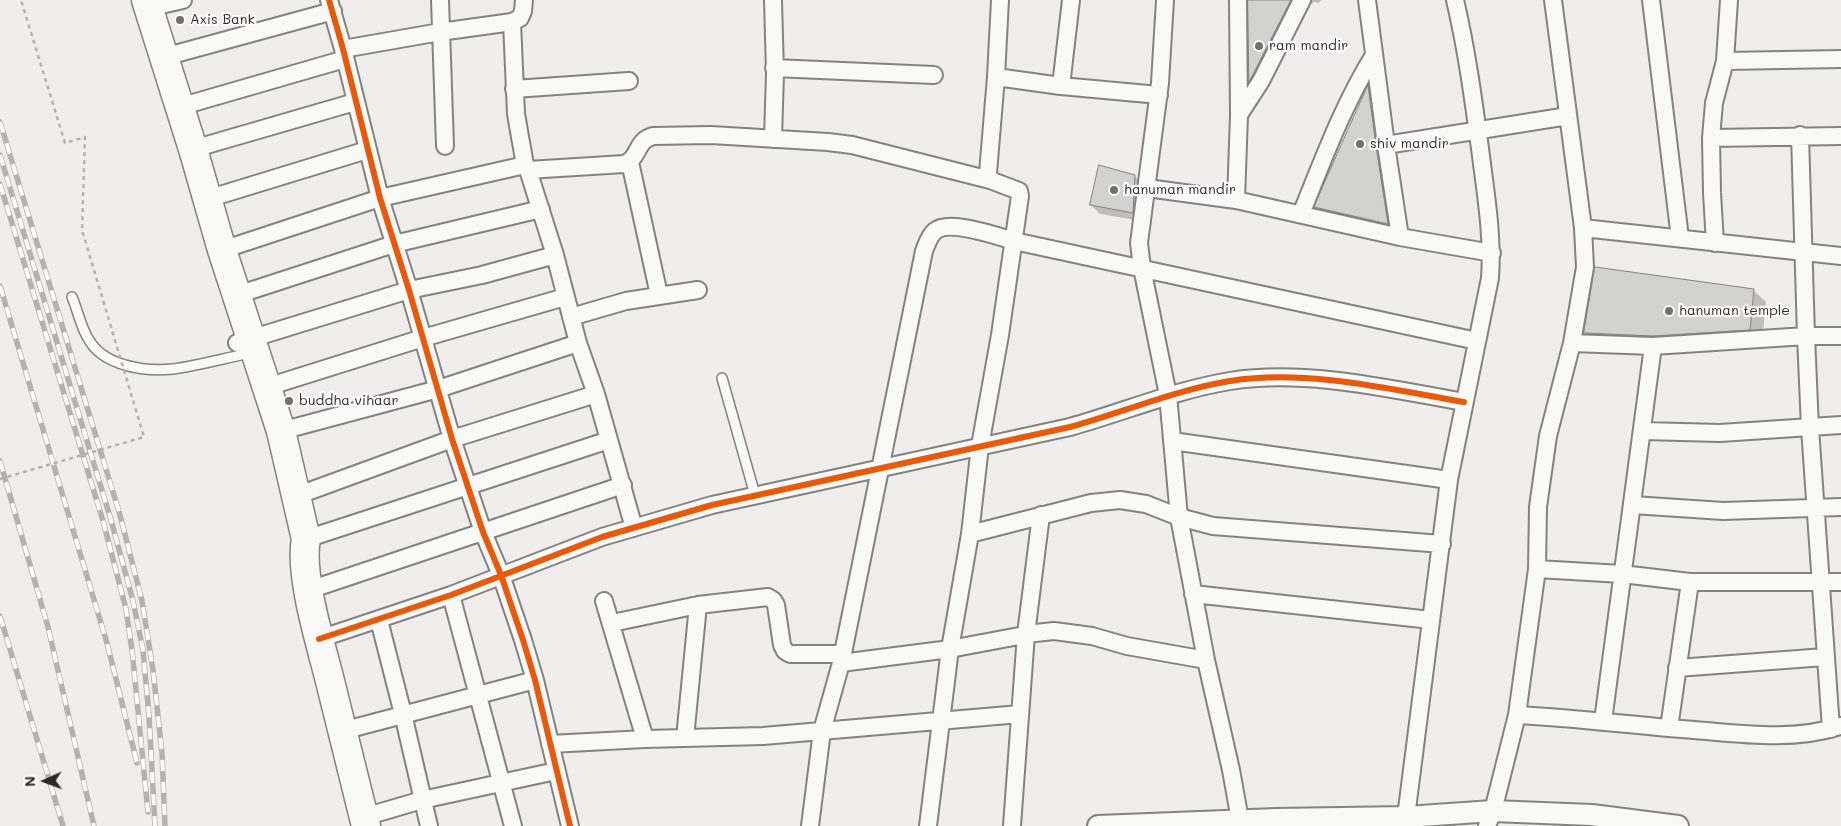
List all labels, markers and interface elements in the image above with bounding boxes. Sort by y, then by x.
place label: Axis Bank [190,12,255,28]
marker: Axis Bank [174,14,186,26]
place label: ram mandir [1269,38,1348,54]
marker: ram mandir [1253,40,1265,52]
place label: shiv mandir [1370,136,1449,152]
marker: shiv mandir [1354,138,1366,150]
place label: hanuman mandir [1124,182,1236,198]
marker: hanuman mandir [1108,184,1120,196]
place label: hanuman temple [1679,303,1790,319]
marker: hanuman temple [1663,305,1675,317]
place label: buddha vihaar [299,393,398,409]
marker: buddha vihaar [283,395,295,407]
north arrow [20,756,70,806]
text: N [20,776,39,787]

